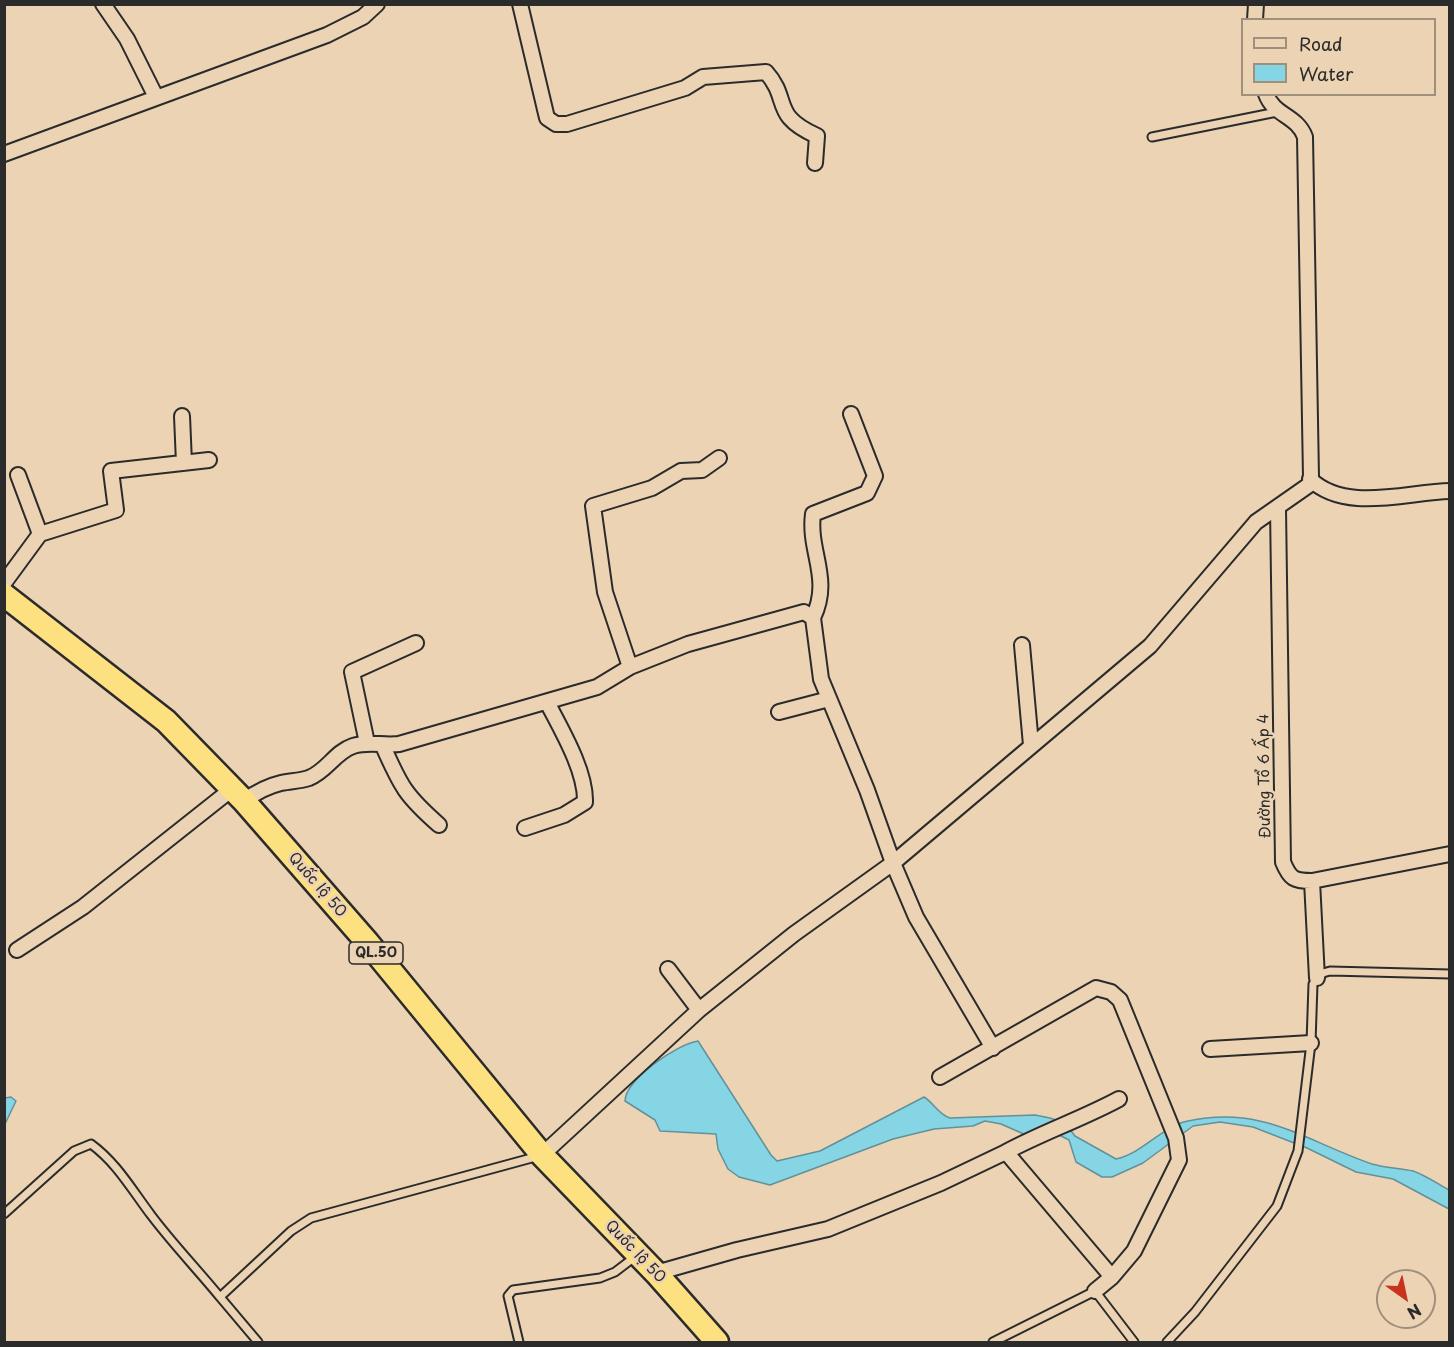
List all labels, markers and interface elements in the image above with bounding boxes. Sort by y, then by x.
legend [1241,18,1436,96]
text: Road [1299,30,1343,57]
text: Water [1299,60,1353,87]
street label: Đường Tổ 6 Ấp 4 [1255,713,1275,839]
street label: Quốc lộ 50 [284,849,350,921]
road number: QL.50 [349,942,403,964]
street label: Quốc lộ 50 [601,1217,669,1287]
north arrow [1376,1269,1436,1329]
text: N [1403,1299,1427,1326]

